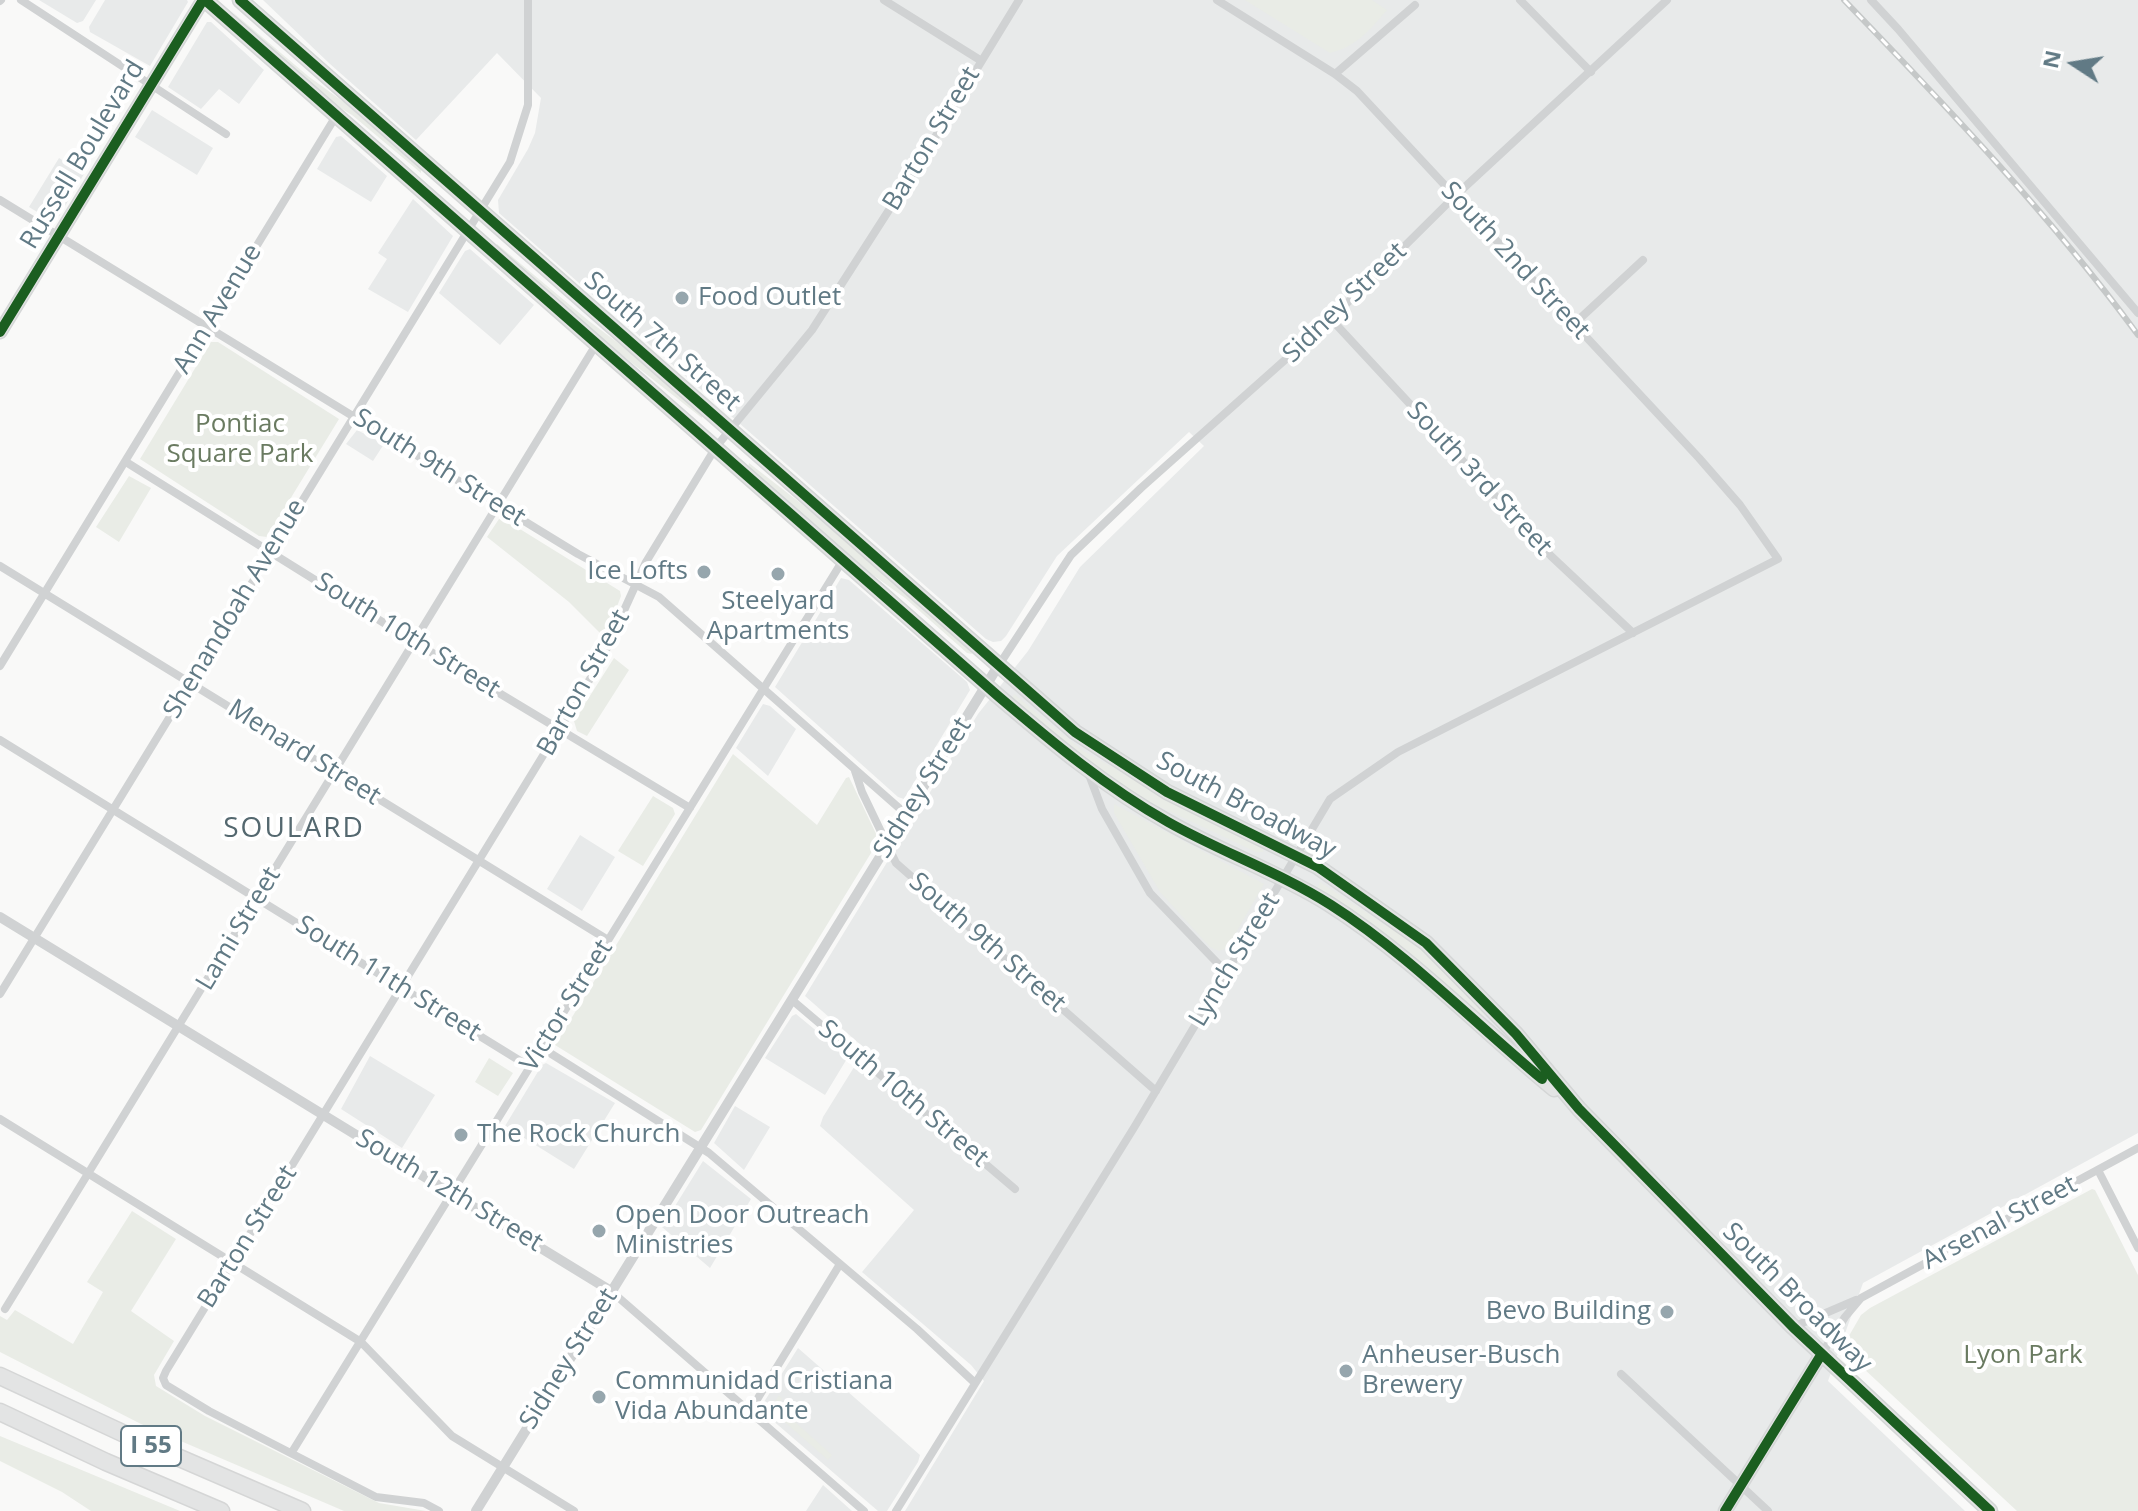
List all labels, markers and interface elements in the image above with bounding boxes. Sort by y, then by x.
north arrow [2034,24,2114,104]
text: N [2034,47,2067,71]
street label: Russell Boulevard [14,55,152,255]
street label: Barton Street [877,61,987,217]
street label: South 2nd Street [1434,176,1596,346]
street label: Sidney Street [1277,236,1413,370]
street label: Ann Avenue [167,239,269,379]
street label: South 7th Street [577,266,747,418]
place label: Food Outlet [698,282,841,314]
marker: Food Outlet [673,289,691,307]
street label: South 3rd Street [1400,396,1558,562]
street label: South 9th Street [347,403,531,533]
park label: Pontiac Square Park [167,409,313,470]
street label: Shenandoah Avenue [157,494,313,724]
place label: Ice Lofts [587,556,688,588]
marker: Ice Lofts [695,563,713,581]
marker: Steelyard Apartments [769,565,787,583]
street label: South 10th Street [309,567,505,705]
place label: Steelyard Apartments [707,586,849,648]
street label: Barton Street [531,605,637,761]
street label: Menard Street [222,694,386,812]
street label: Sidney Street [867,712,979,864]
street label: South Broadway [1151,746,1341,866]
district label: SOULARD [223,812,365,846]
street label: Lami Street [190,862,288,996]
street label: South 9th Street [902,867,1072,1019]
street label: Lynch Street [1183,888,1287,1032]
street label: South 11th Street [290,910,486,1048]
street label: Victor Street [514,934,620,1078]
street label: South 10th Street [812,1014,994,1174]
place label: The Rock Church [477,1119,680,1151]
street label: South 12th Street [350,1123,548,1259]
marker: The Rock Church [452,1126,470,1144]
street label: Barton Street [192,1160,304,1314]
street label: Arsenal Street [1917,1169,2083,1277]
place label: Open Door Outreach Ministries [615,1200,869,1262]
street label: South Broadway [1716,1217,1878,1379]
marker: Open Door Outreach Ministries [590,1222,608,1240]
street label: Sidney Street [513,1283,625,1435]
place label: Bevo Building [1486,1296,1651,1328]
marker: Bevo Building [1658,1303,1676,1321]
place label: Anheuser-Busch Brewery [1362,1340,1560,1402]
park label: Lyon Park [1963,1340,2083,1372]
marker: Anheuser-Busch Brewery [1337,1362,1355,1380]
place label: Communidad Cristiana Vida Abundante [615,1366,893,1428]
marker: Communidad Cristiana Vida Abundante [590,1388,608,1406]
road number: I 55 [121,1426,181,1466]

